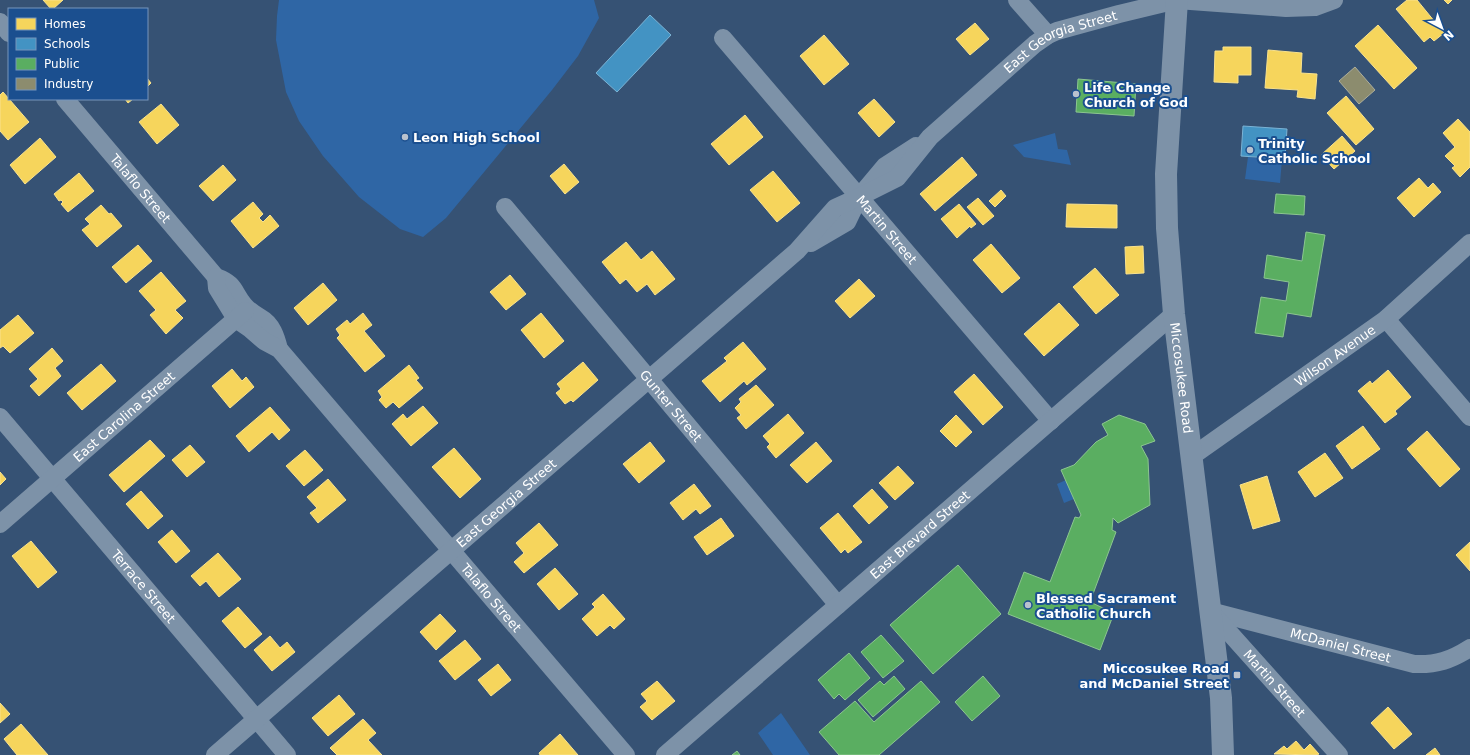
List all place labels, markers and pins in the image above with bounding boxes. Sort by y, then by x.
place label: Life Change Church of God [1084,80,1188,110]
marker: Life Change Church of God [1071,89,1081,99]
place label: Leon High School [413,130,540,145]
marker: Leon High School [400,132,410,142]
place label: Trinity Catholic School [1258,136,1371,166]
marker: Trinity Catholic School [1245,145,1255,155]
place label: Blessed Sacrament Catholic Church [1036,591,1176,621]
marker: Blessed Sacrament Catholic Church [1023,600,1033,610]
place label: Miccosukee Road and McDaniel Street [1080,661,1229,691]
marker: Miccosukee Road and McDaniel Street [1232,670,1242,680]

